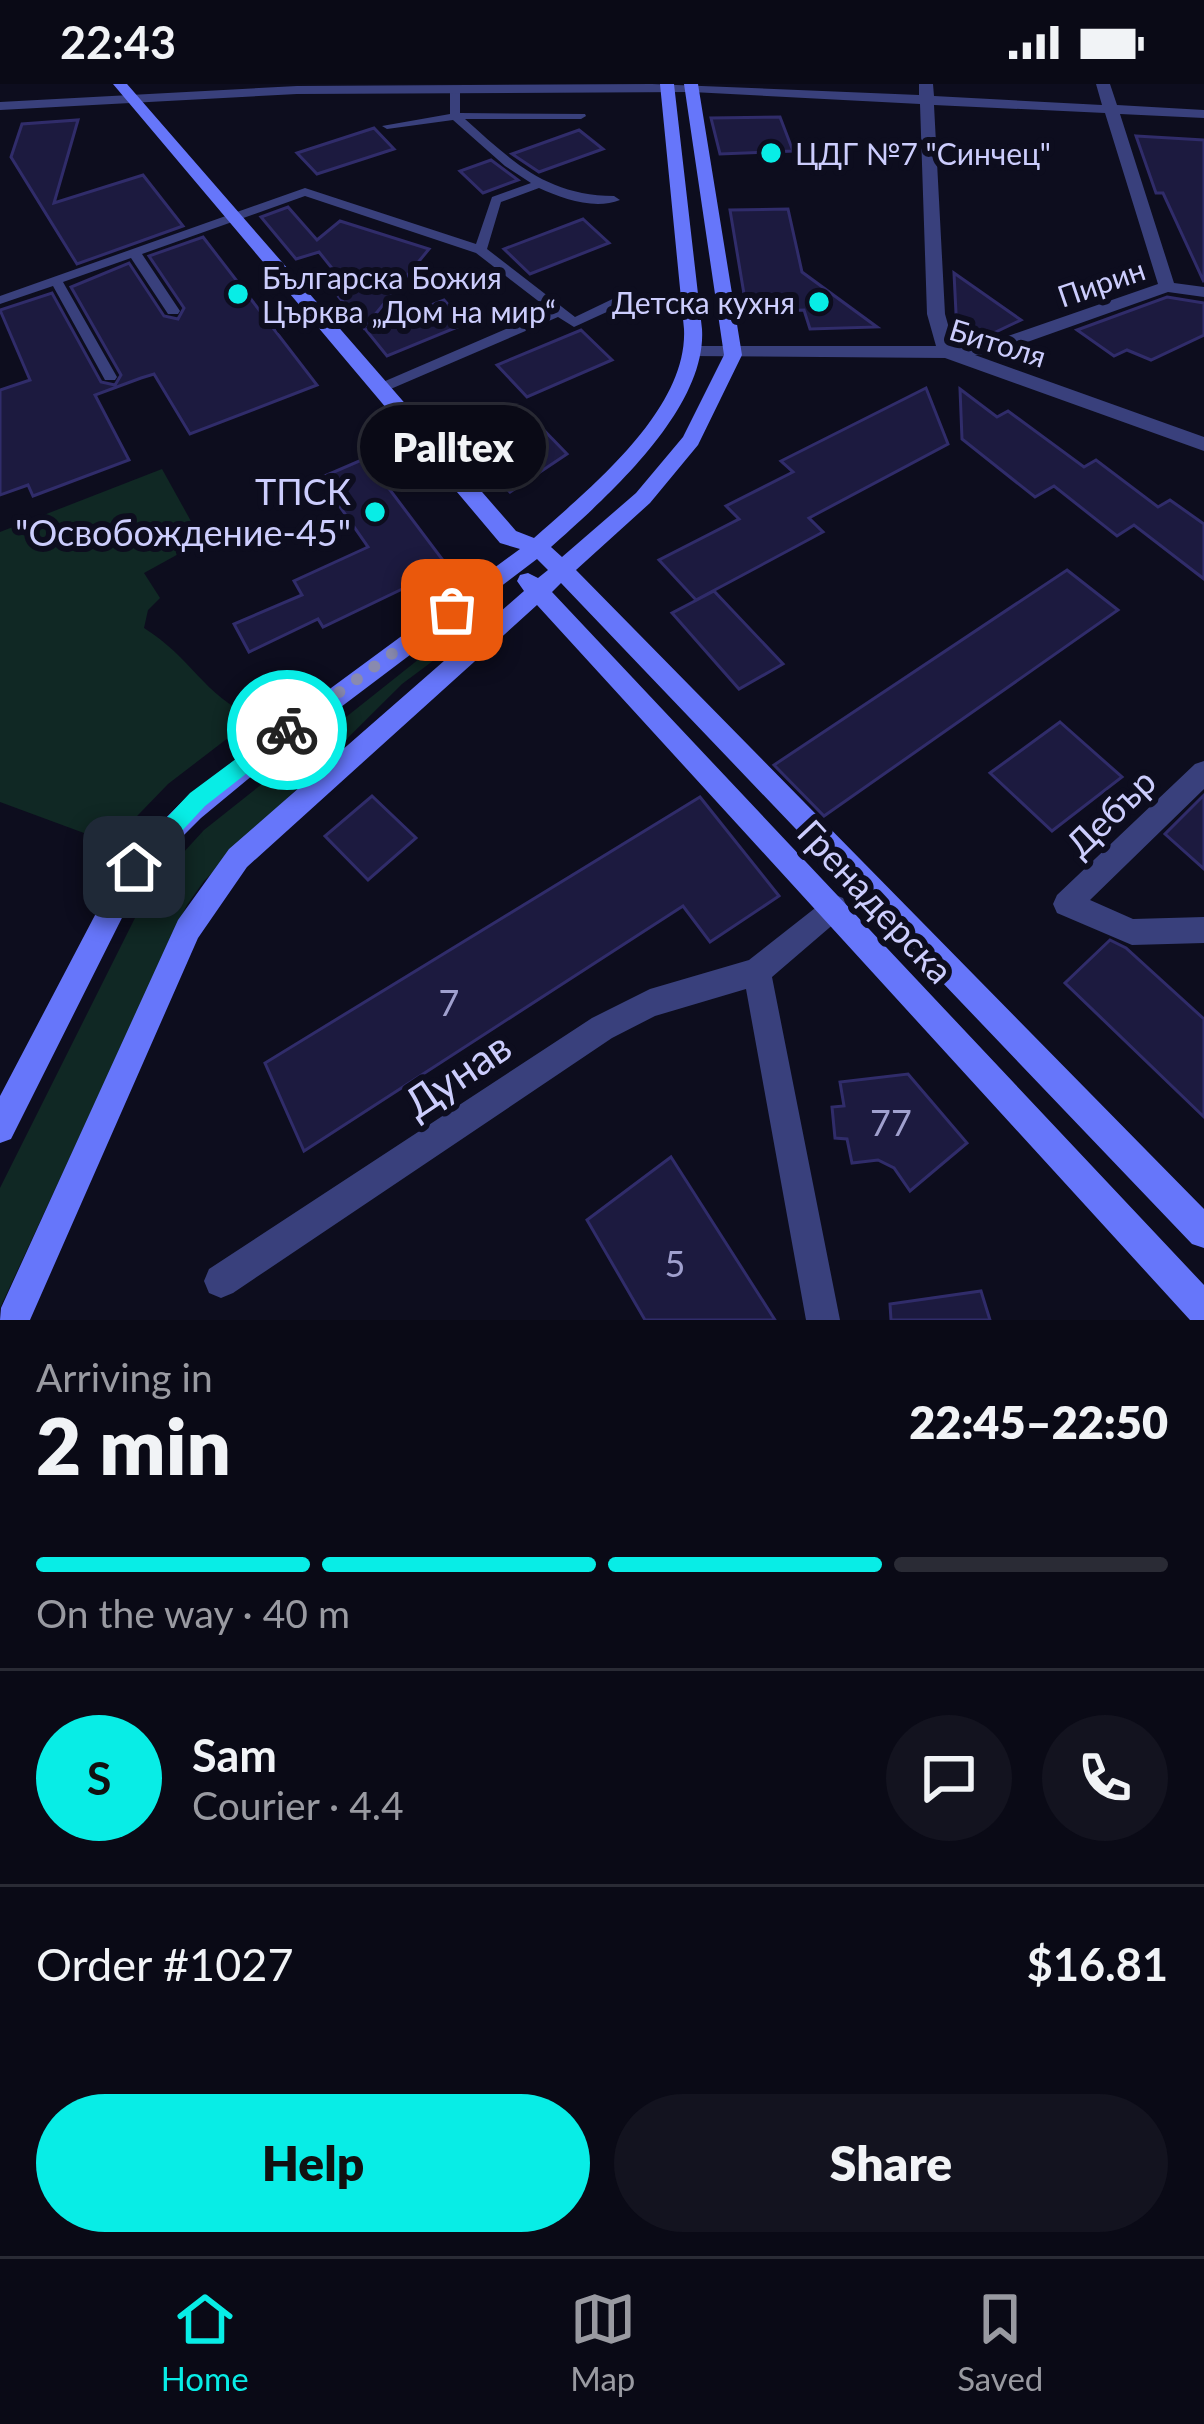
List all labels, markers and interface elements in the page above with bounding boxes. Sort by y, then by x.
text: 22:43 [60,15,176,69]
place label: ЦДГ №7 "Синчец" [795,135,1051,171]
marker: ЦДГ №7 "Синчец" [758,140,784,166]
street label: Пирин [1053,250,1149,314]
place label: Българска Божия Църква „Дом на мир“ [262,259,556,329]
marker: Българска Божия Църква „Дом на мир“ [225,281,251,307]
place label: Детска кухня [612,284,795,320]
marker: Детска кухня [806,289,832,315]
street label: Битоля [945,310,1051,374]
callout: Palltex [359,406,545,490]
text: Palltex [392,424,514,470]
place label: ТПСК "Освобождение-45" [15,469,351,554]
marker: ТПСК "Освобождение-45" [362,499,388,525]
pin [401,559,503,661]
icon: bag [419,577,485,643]
courier [227,670,347,790]
icon: bike [254,697,320,763]
street label: Дебър [1056,759,1164,865]
street label: Гренадерска [789,810,963,992]
pin [83,816,185,918]
icon: home [101,834,167,900]
house number: 7 [439,980,459,1024]
street label: Дунав [394,1020,520,1128]
house number: 77 [870,1100,912,1144]
house number: 5 [665,1241,685,1285]
text: Arriving in [36,1354,213,1400]
text: 22:45–22:50 [909,1395,1168,1449]
text: 2 min [36,1398,231,1492]
text: On the way · 40 m [36,1590,350,1636]
button: chat [886,1715,1012,1841]
button: phone [1042,1715,1168,1841]
text: Sam [192,1728,277,1782]
text: S [87,1751,111,1805]
text: Courier · 4.4 [192,1782,404,1828]
text: Order #1027 [36,1937,294,1991]
text: $16.81 [1027,1937,1168,1991]
button: Help [36,2094,590,2232]
button: Share [614,2094,1168,2232]
tab: Home [161,2286,249,2398]
tab: Map [570,2286,636,2398]
tab: Saved [957,2286,1043,2398]

